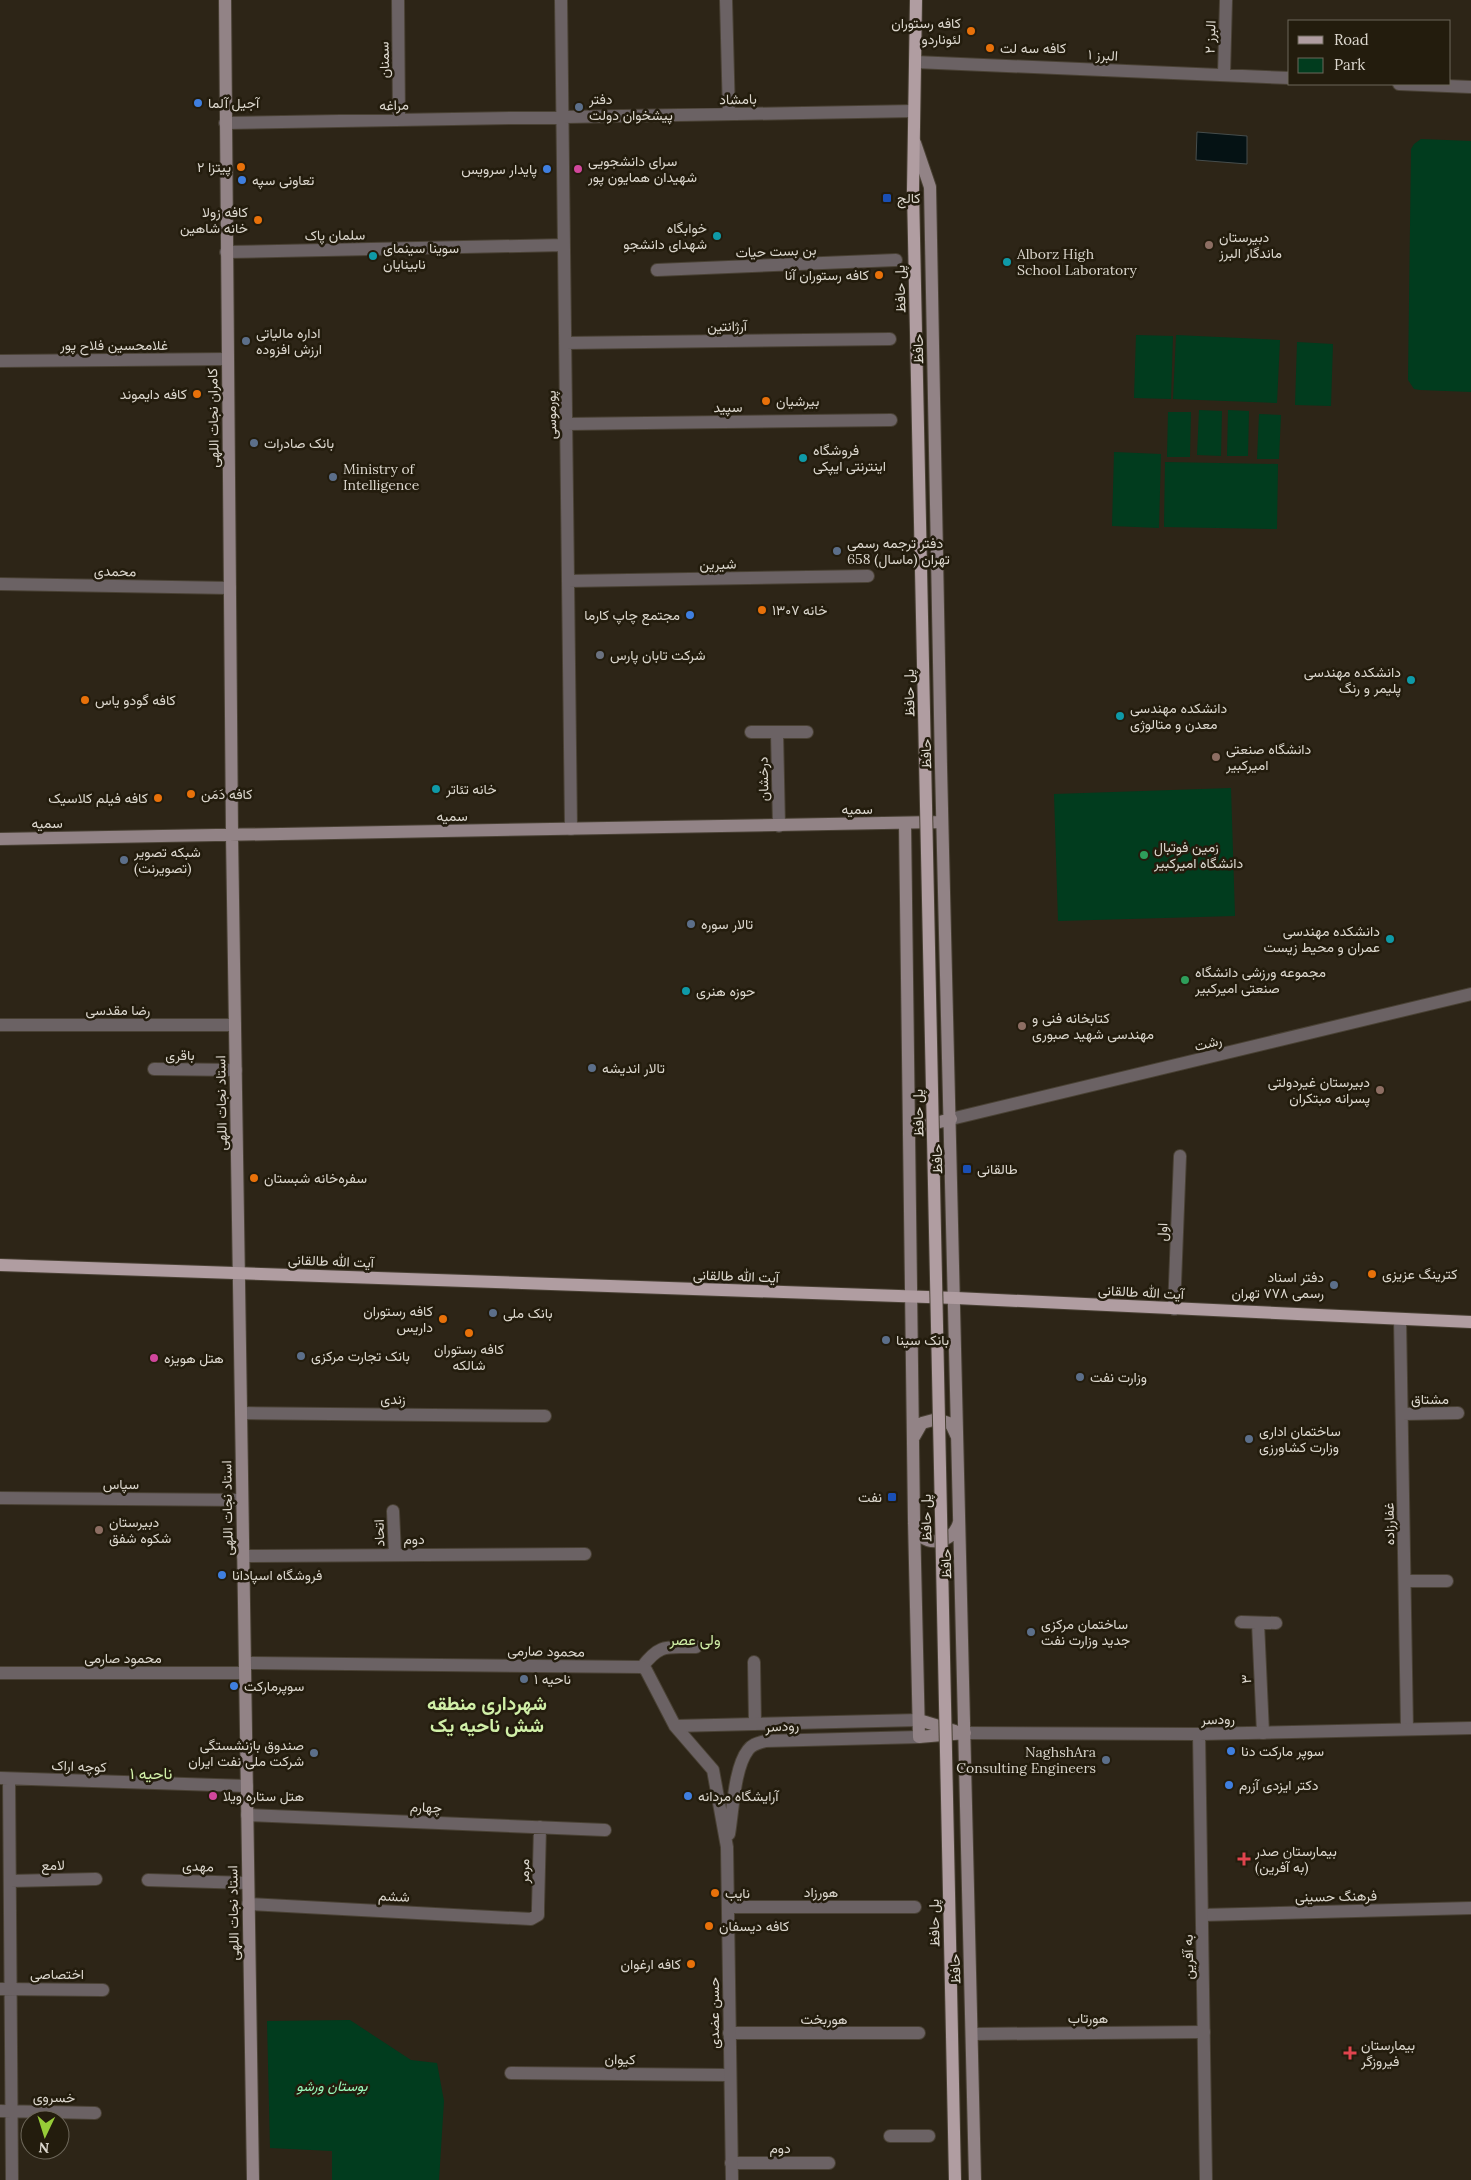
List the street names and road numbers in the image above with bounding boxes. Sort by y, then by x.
street label: البرز ۲ [1200,20,1220,54]
street label: سمنان [375,41,393,79]
street label: البرز ۱ [1088,45,1118,65]
street label: بامشاد [719,90,757,108]
street label: مراغه [379,96,409,114]
street label: سلمان پاک [305,225,365,246]
street label: بن بست حیات [735,241,817,261]
street label: پل حافظ [891,265,910,313]
street label: آرژانتین [707,317,749,335]
street label: حافظ [909,334,927,364]
street label: غلامحسین فلاح‌ پور [59,336,168,356]
street label: کامران نجات اللهی [203,368,223,468]
street label: پورموسی [542,390,561,440]
street label: سپید [713,398,743,417]
street label: شیرین [699,555,737,573]
street label: محمدی [94,562,136,580]
street label: پل حافظ [900,669,919,717]
street label: حافظ [917,739,935,769]
street label: درخشان [754,756,772,802]
street label: سمیه [841,800,873,818]
street label: سمیه [436,807,468,825]
street label: سمیه [31,814,63,832]
street label: رضا مقدسی [86,1001,151,1019]
street label: رشت [1192,1031,1224,1055]
street label: باقری [165,1046,195,1064]
street label: استاد نجات اللهی [211,1055,231,1151]
street label: پل حافظ [909,1089,928,1137]
street label: حافظ [928,1144,946,1174]
street label: اول [1153,1222,1172,1242]
street label: آیت الله طالقانی [288,1251,376,1272]
street label: آیت الله طالقانی [693,1266,781,1287]
street label: آیت الله طالقانی [1098,1281,1186,1303]
street label: زندی [380,1390,406,1408]
street label: مشتاق [1411,1390,1449,1408]
street label: استاد نجات اللهی [217,1460,237,1556]
street label: سپاس [103,1475,139,1494]
street label: پل حافظ [917,1494,936,1542]
street label: غفارزاده [1380,1502,1398,1546]
street label: اتحاد [370,1519,388,1547]
street label: دوم [403,1530,425,1548]
street label: حافظ [937,1549,955,1579]
street label: محمود صارمی [507,1641,585,1661]
street label: محمود صارمی [84,1649,162,1667]
street label: ۳ [1237,1674,1255,1684]
street label: رودسر [1200,1710,1235,1728]
street label: رودسر [764,1716,800,1736]
street label: کوچه اراک [51,1756,107,1777]
street label: چهارم [410,1797,442,1818]
street label: لامع [41,1856,65,1876]
street label: مهدی [182,1856,214,1876]
street label: مرمر [515,1859,533,1884]
street label: استاد نجات اللهی [223,1865,243,1961]
street label: هورزاد [804,1883,838,1901]
street label: ششم [378,1886,410,1906]
street label: فرهنگ حسینی [1295,1886,1377,1906]
street label: پل حافظ [925,1899,944,1947]
street label: به آفرین [1179,1934,1197,1980]
street label: حافظ [945,1954,965,1984]
street label: اختصاصی [30,1965,84,1983]
street label: حسن عضدی [705,1977,723,2049]
street label: هورتاب [1068,2009,1108,2027]
street label: هوربخت [800,2010,848,2028]
street label: کیوان [604,2050,636,2068]
street label: خسروی [33,2088,75,2106]
street label: دوم [769,2139,791,2157]

